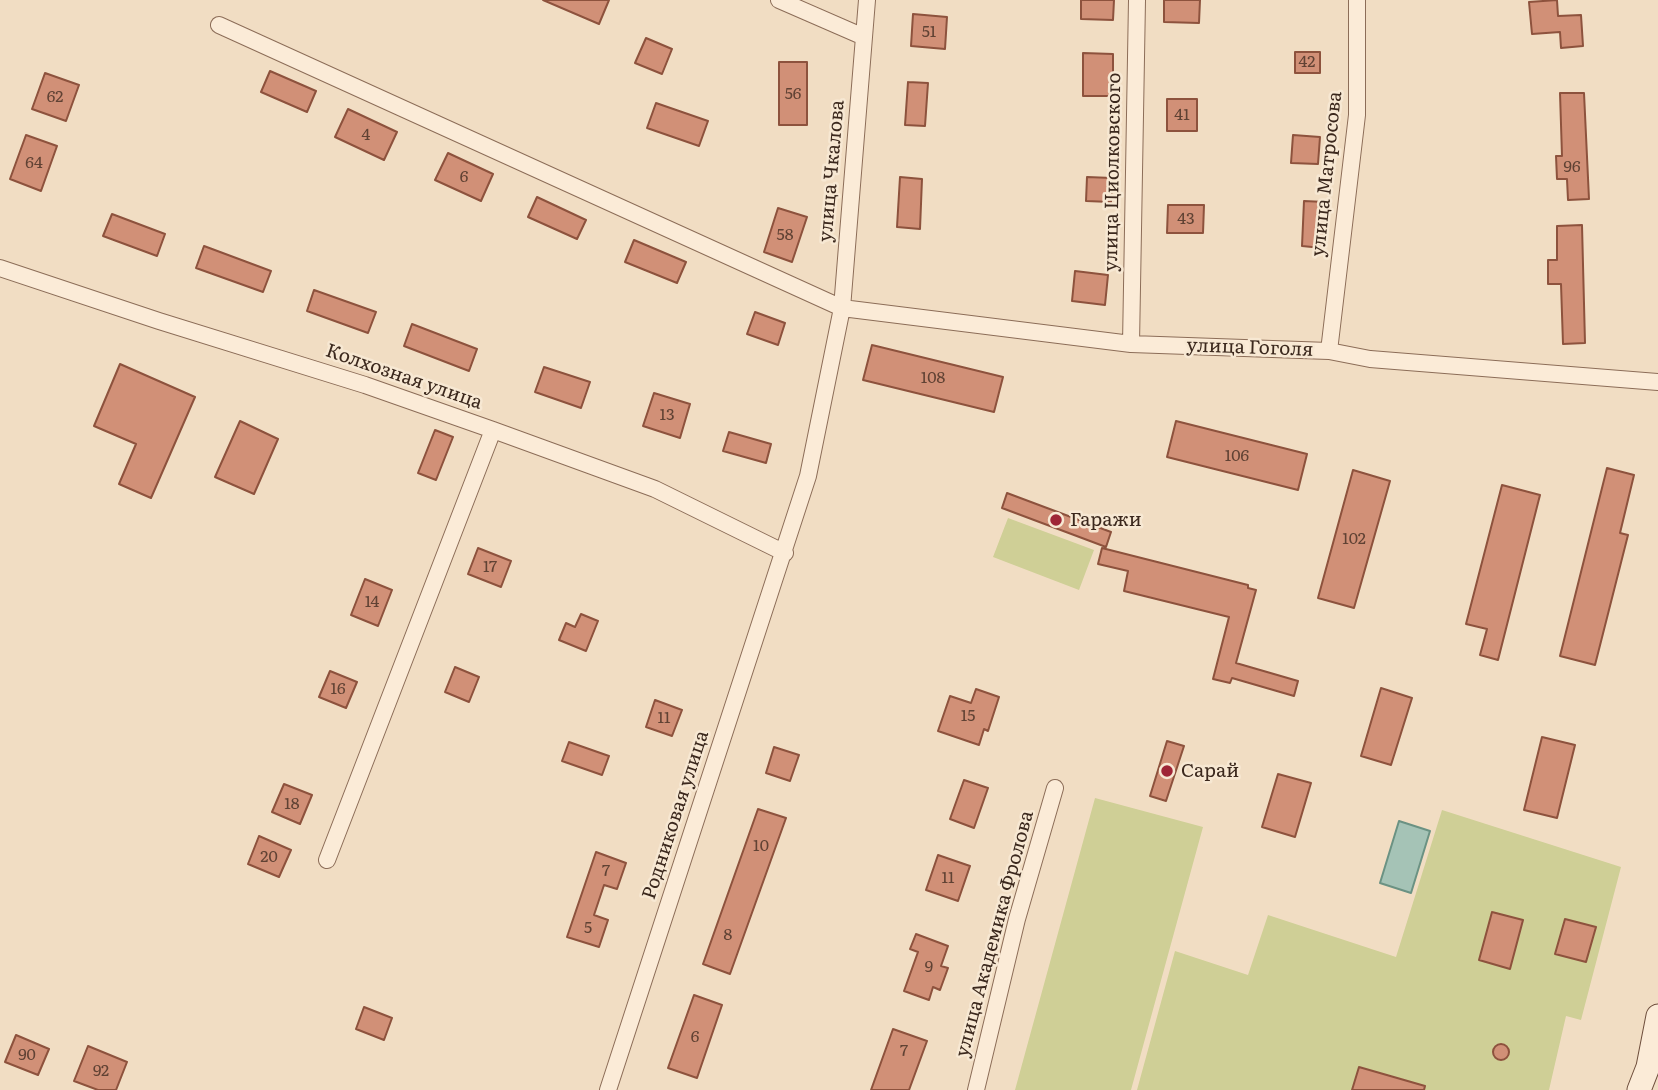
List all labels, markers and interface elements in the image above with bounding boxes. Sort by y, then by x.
house number: 51 [922,22,936,42]
house number: 42 [1299,52,1315,72]
street label: улица Циолковского [1100,72,1126,272]
house number: 56 [785,84,801,104]
house number: 62 [47,87,63,107]
street label: улица Матросова [1307,90,1347,258]
street label: улица Чкалова [814,99,850,243]
house number: 41 [1174,105,1190,125]
house number: 4 [362,125,370,145]
house number: 64 [25,153,43,173]
house number: 96 [1564,157,1580,177]
house number: 6 [460,167,468,187]
house number: 43 [1177,209,1195,229]
house number: 58 [777,225,793,245]
street label: улица Гоголя [1186,334,1314,362]
street label: Колхозная улица [323,340,485,414]
house number: 108 [921,368,945,388]
house number: 13 [659,405,675,425]
house number: 106 [1225,446,1249,466]
place label: Гаражи [1070,509,1142,531]
marker: Гаражи [1048,512,1064,528]
house number: 102 [1342,529,1366,549]
house number: 17 [483,557,497,577]
house number: 14 [365,592,379,612]
house number: 16 [330,679,346,699]
house number: 15 [961,706,975,726]
house number: 11 [657,708,671,728]
street label: Родниковая улица [638,728,714,902]
place label: Сарай [1181,760,1239,782]
marker: Сарай [1159,763,1175,779]
house number: 18 [284,794,300,814]
street label: улица Академика Фролова [951,808,1039,1060]
house number: 10 [753,836,769,856]
house number: 20 [260,847,278,867]
house number: 7 [602,861,610,881]
house number: 11 [941,868,955,888]
house number: 5 [584,918,592,938]
house number: 8 [724,925,732,945]
house number: 9 [925,957,933,977]
house number: 6 [691,1027,699,1047]
house number: 7 [900,1041,908,1061]
house number: 90 [18,1045,36,1065]
house number: 92 [93,1061,109,1081]

